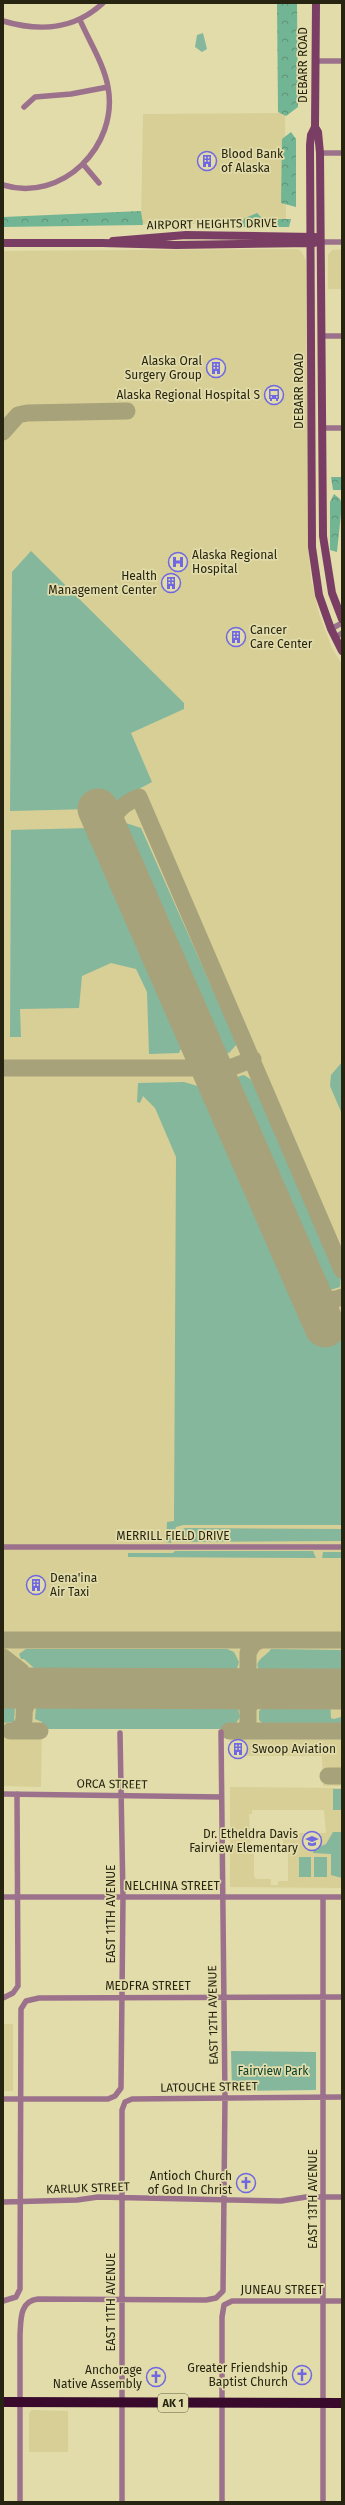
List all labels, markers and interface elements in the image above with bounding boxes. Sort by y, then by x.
street label: DEBARR ROAD [296,27,310,103]
place label: Blood Bank of Alaska [221,147,284,175]
building icon: Blood Bank of Alaska [196,150,218,172]
street label: AIRPORT HEIGHTS DRIVE [147,216,277,232]
street label: DEBARR ROAD [292,353,306,429]
place label: Alaska Oral Surgery Group [125,354,202,382]
building icon: Alaska Oral Surgery Group [205,357,227,379]
bus stop icon: Alaska Regional Hospital S [263,384,285,406]
place label: Alaska Regional Hospital S [116,388,260,402]
place label: Alaska Regional Hospital [192,548,278,576]
hospital icon: Alaska Regional Hospital [167,551,189,573]
place label: Health Management Center [48,569,157,597]
building icon: Health Management Center [160,572,182,594]
place label: Cancer Care Center [250,623,313,651]
building icon: Cancer Care Center [225,626,247,648]
street label: MERRILL FIELD DRIVE [116,1529,230,1543]
place label: Dena'ina Air Taxi [50,1571,97,1599]
building icon: Dena'ina Air Taxi [25,1574,47,1596]
building icon: Swoop Aviation [227,1738,249,1760]
place label: Swoop Aviation [252,1742,336,1756]
street label: ORCA STREET [76,1776,148,1792]
place label: Dr. Etheldra Davis Fairview Elementary [189,1827,298,1855]
school or university icon: Dr. Etheldra Davis Fairview Elementary [301,1830,323,1852]
street label: EAST 11TH AVENUE [104,1864,118,1964]
street label: NELCHINA STREET [124,1879,221,1893]
street label: EAST 12TH AVENUE [205,1965,221,2065]
street label: MEDFRA STREET [105,1979,192,1993]
park label: Fairview Park [238,2064,309,2078]
street label: LATOUCHE STREET [160,2079,259,2095]
street label: EAST 13TH AVENUE [306,2149,320,2249]
place label: Antioch Church of God In Christ [148,2169,233,2197]
church icon: Antioch Church of God In Christ [235,2172,257,2194]
street label: KARLUK STREET [46,2180,131,2196]
street label: EAST 11TH AVENUE [104,2252,118,2352]
street label: JUNEAU STREET [241,2283,324,2297]
place label: Greater Friendship Baptist Church [187,2361,288,2389]
place label: Anchorage Native Assembly [53,2363,142,2391]
church icon: Greater Friendship Baptist Church [291,2364,313,2386]
church icon: Anchorage Native Assembly [145,2366,167,2388]
road number: AK 1 [158,2394,188,2412]

